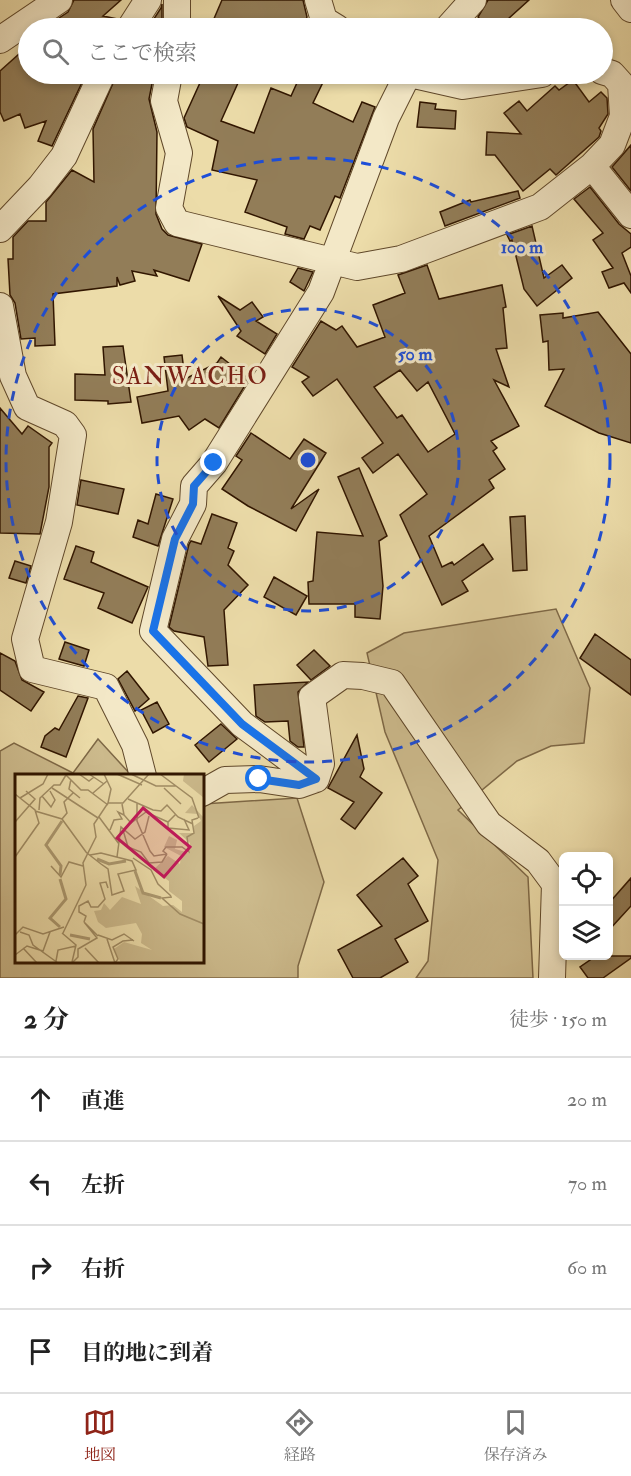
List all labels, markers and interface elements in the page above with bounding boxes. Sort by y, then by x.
search box [18,18,613,84]
icon: search [39,35,72,68]
text: ここで検索 [87,39,197,67]
text: 100 m [501,236,544,259]
text: 50 m [398,343,433,366]
district label: SANWACHO [112,361,268,392]
route end [200,449,226,475]
centre of rings [298,450,318,470]
route start [245,765,271,791]
inset map [15,774,204,963]
map controls [559,852,613,960]
button: locate [559,852,613,906]
button: layers [559,906,613,960]
text: 2 分 [24,1004,69,1036]
text: 徒歩 · 150 m [509,1007,607,1032]
icon: ahead [24,1083,57,1116]
text: 直進 [81,1087,125,1115]
text: 20 m [567,1087,607,1112]
icon: left [24,1167,57,1200]
text: 左折 [81,1171,125,1199]
text: 70 m [568,1171,607,1196]
icon: right [24,1251,57,1284]
text: 右折 [81,1255,125,1283]
text: 60 m [567,1255,607,1280]
icon: arrive [24,1335,57,1368]
text: 目的地に到着 [81,1339,213,1367]
tab: 地図 [83,1406,116,1465]
tab: 経路 [283,1406,316,1465]
tab: 保存済み [483,1406,547,1465]

